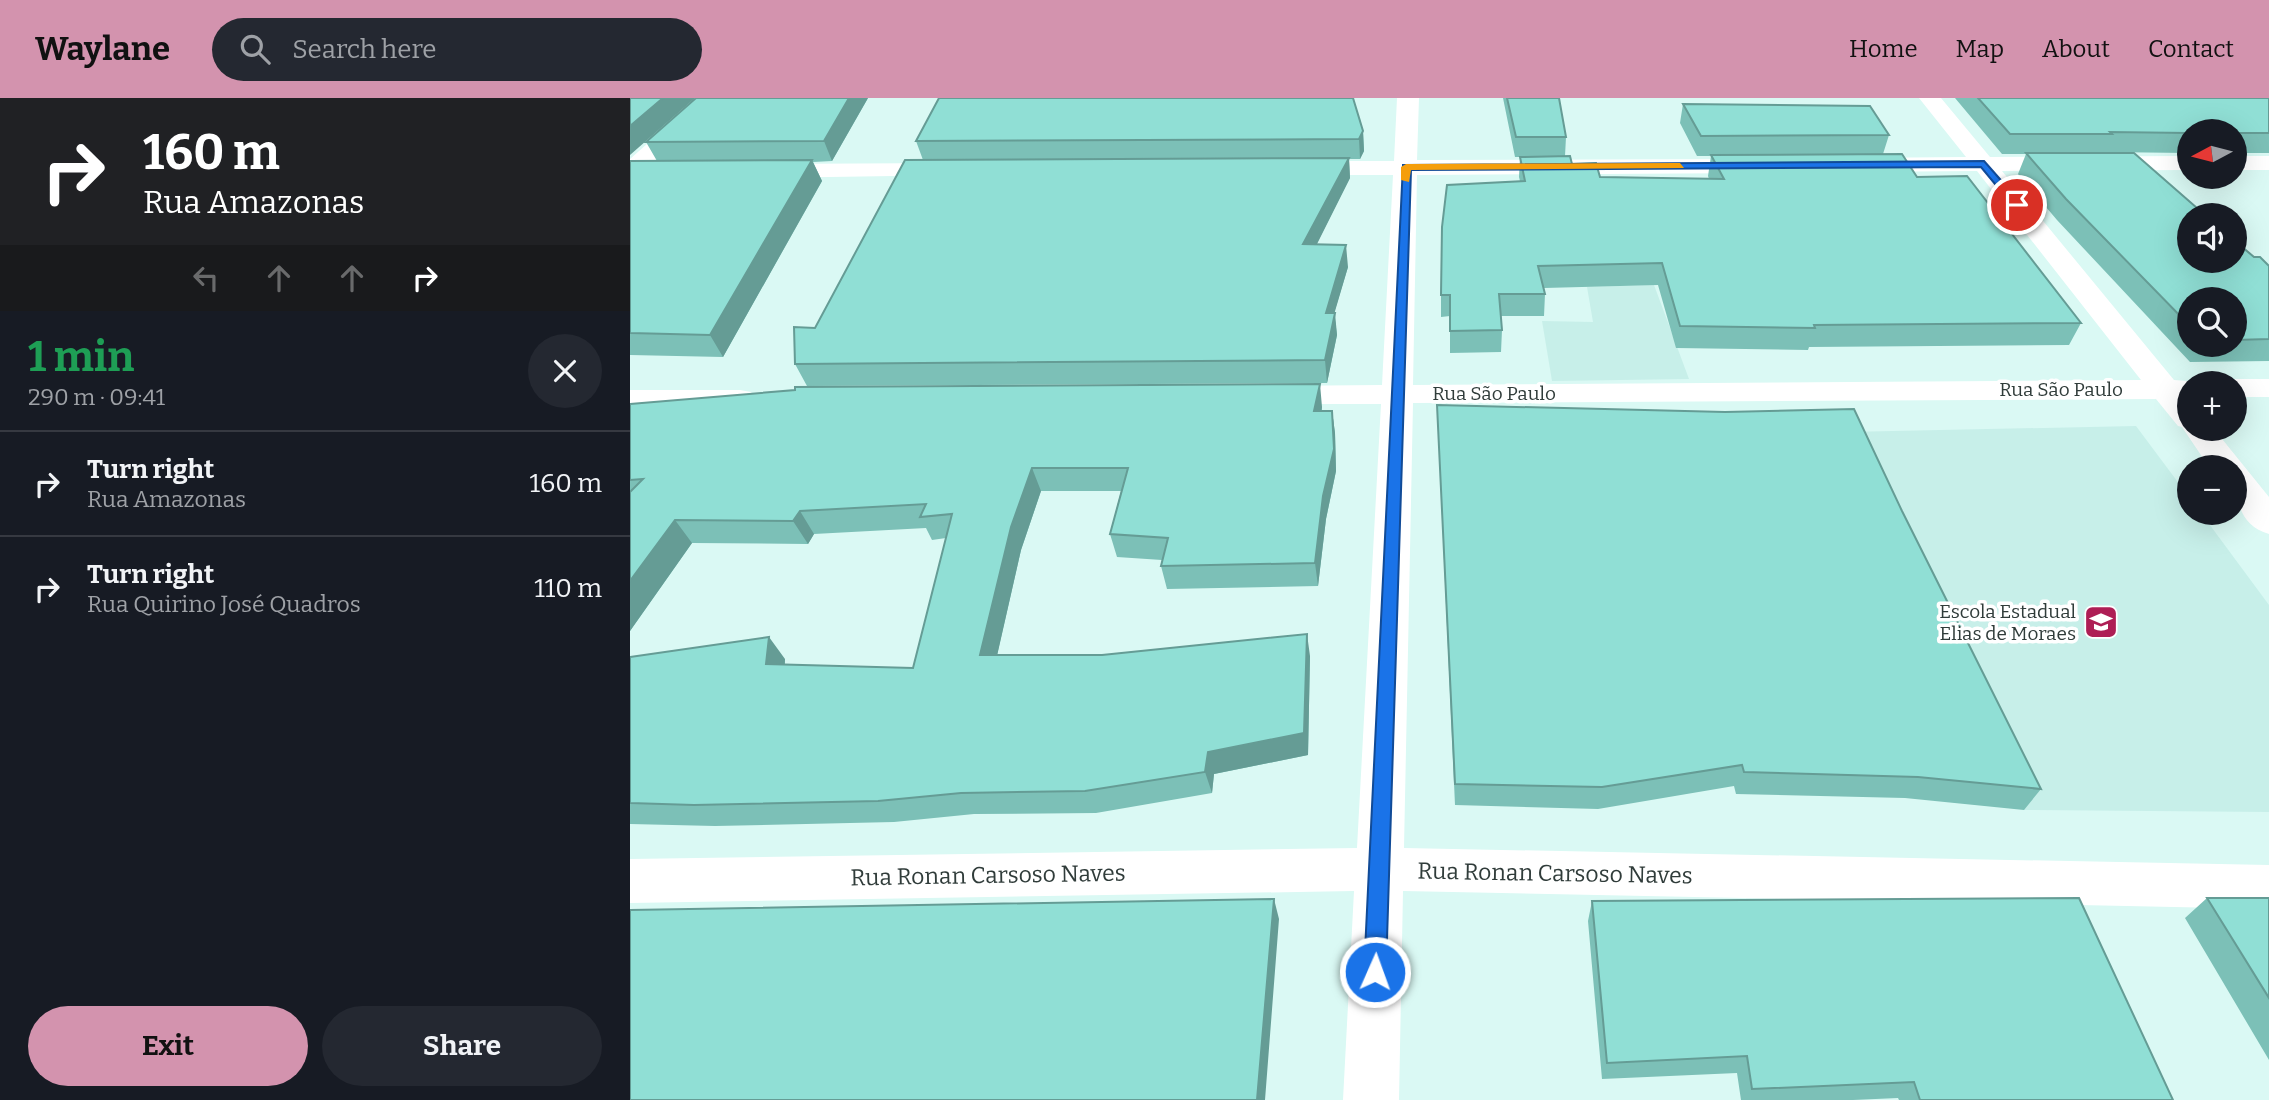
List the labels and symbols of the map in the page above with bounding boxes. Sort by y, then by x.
north arrow [2177,119,2247,189]
pin [1987,175,2047,235]
street label: Rua São Paulo [1999,378,2123,401]
street label: Rua São Paulo [1432,382,1556,405]
place label: Escola Estadual Elias de Moraes [1939,600,2076,645]
school or university icon: Escola Estadual Elias de Moraes [2082,603,2120,641]
street label: Rua Ronan Carsoso Naves [1417,857,1693,889]
street label: Rua Ronan Carsoso Naves [850,859,1126,891]
position arrow [1338,935,1412,1009]

